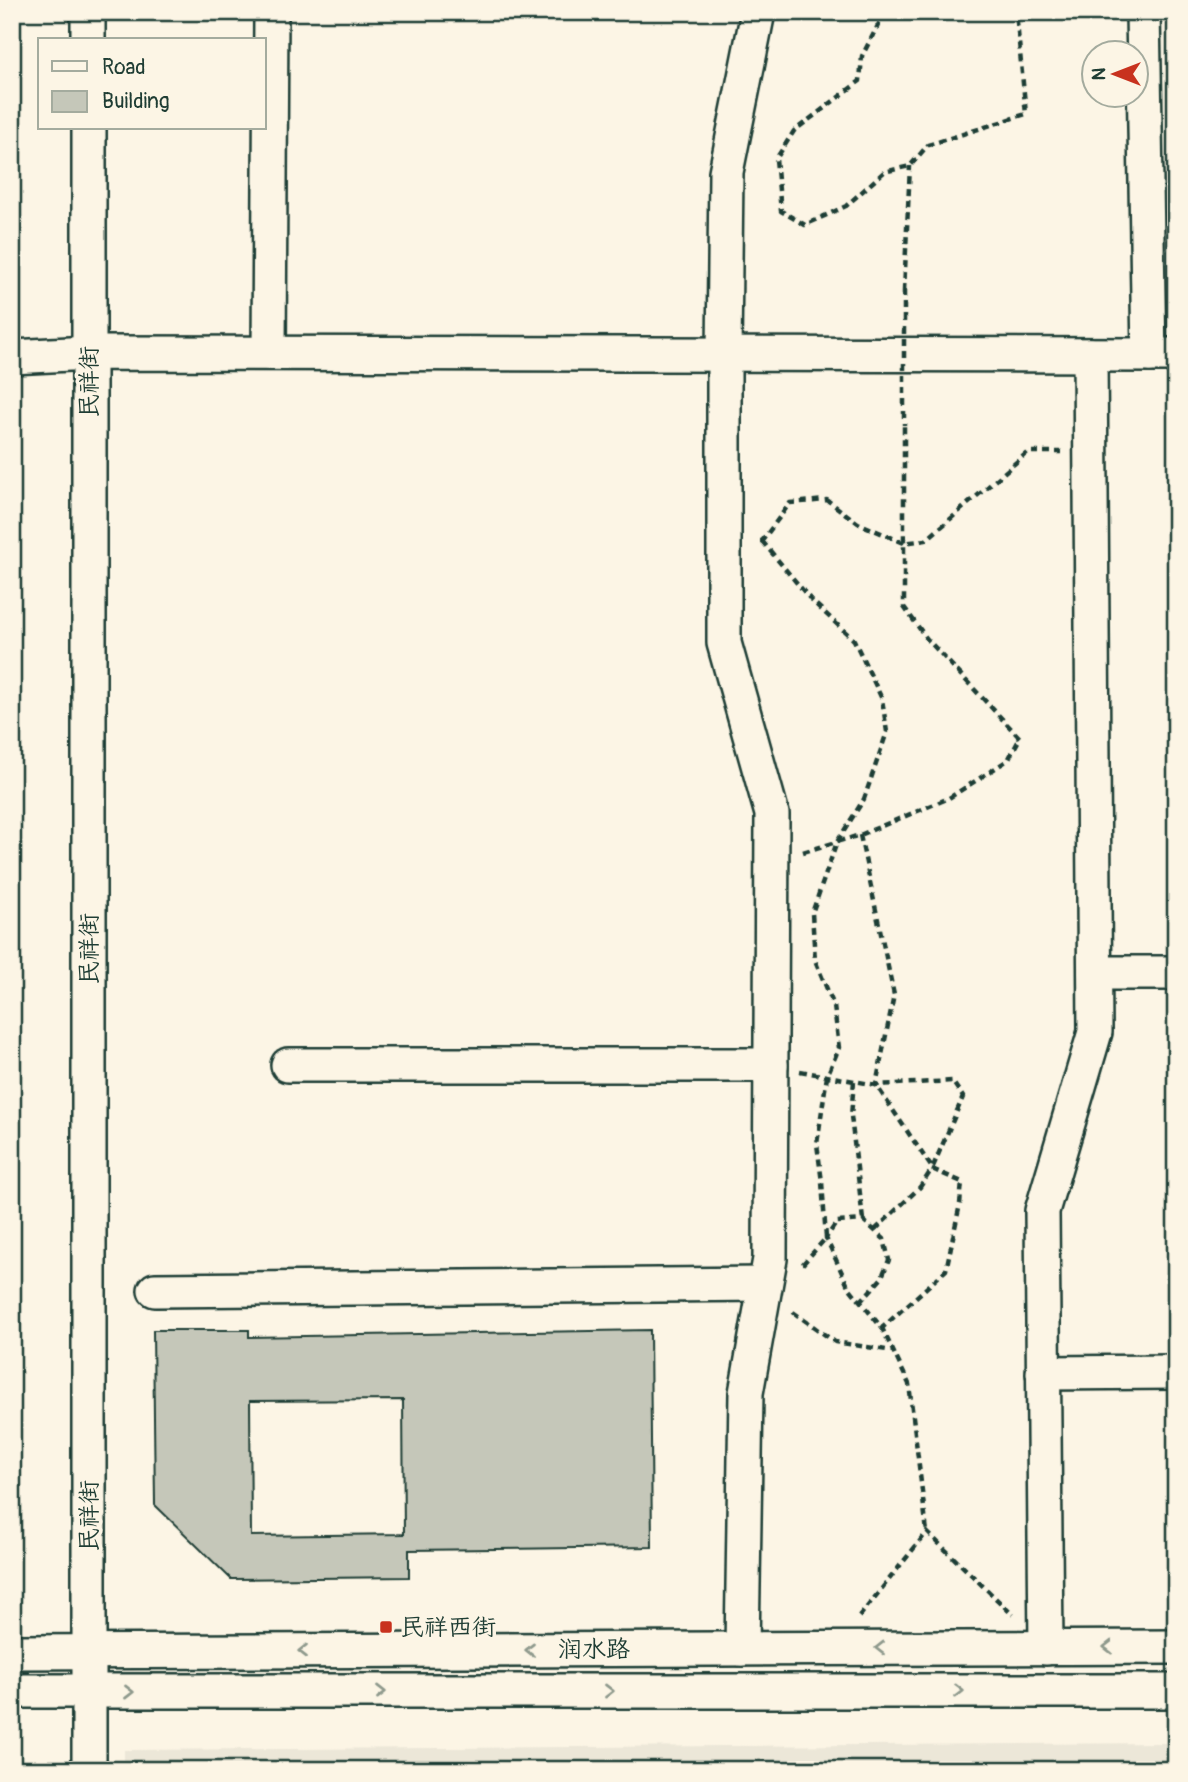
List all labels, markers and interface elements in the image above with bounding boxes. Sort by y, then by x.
legend [38,38,266,130]
north arrow [1080,38,1150,108]
text: Road [102,54,146,81]
text: N [1087,67,1111,80]
text: Building [102,88,169,115]
street label: 民祥街 [75,346,104,418]
street label: 民祥街 [75,913,104,985]
street label: 民祥街 [75,1480,104,1552]
place label: 民祥西街 [400,1613,496,1642]
marker: 民祥西街 [378,1619,394,1635]
street label: 润水路 [558,1635,630,1664]
one-way arrow [1102,1639,1112,1655]
one-way arrow [874,1640,885,1656]
one-way arrow [524,1642,535,1658]
one-way arrow [297,1643,307,1659]
one-way arrow [604,1683,615,1699]
one-way arrow [954,1683,965,1699]
one-way arrow [125,1684,135,1700]
one-way arrow [377,1684,387,1700]

